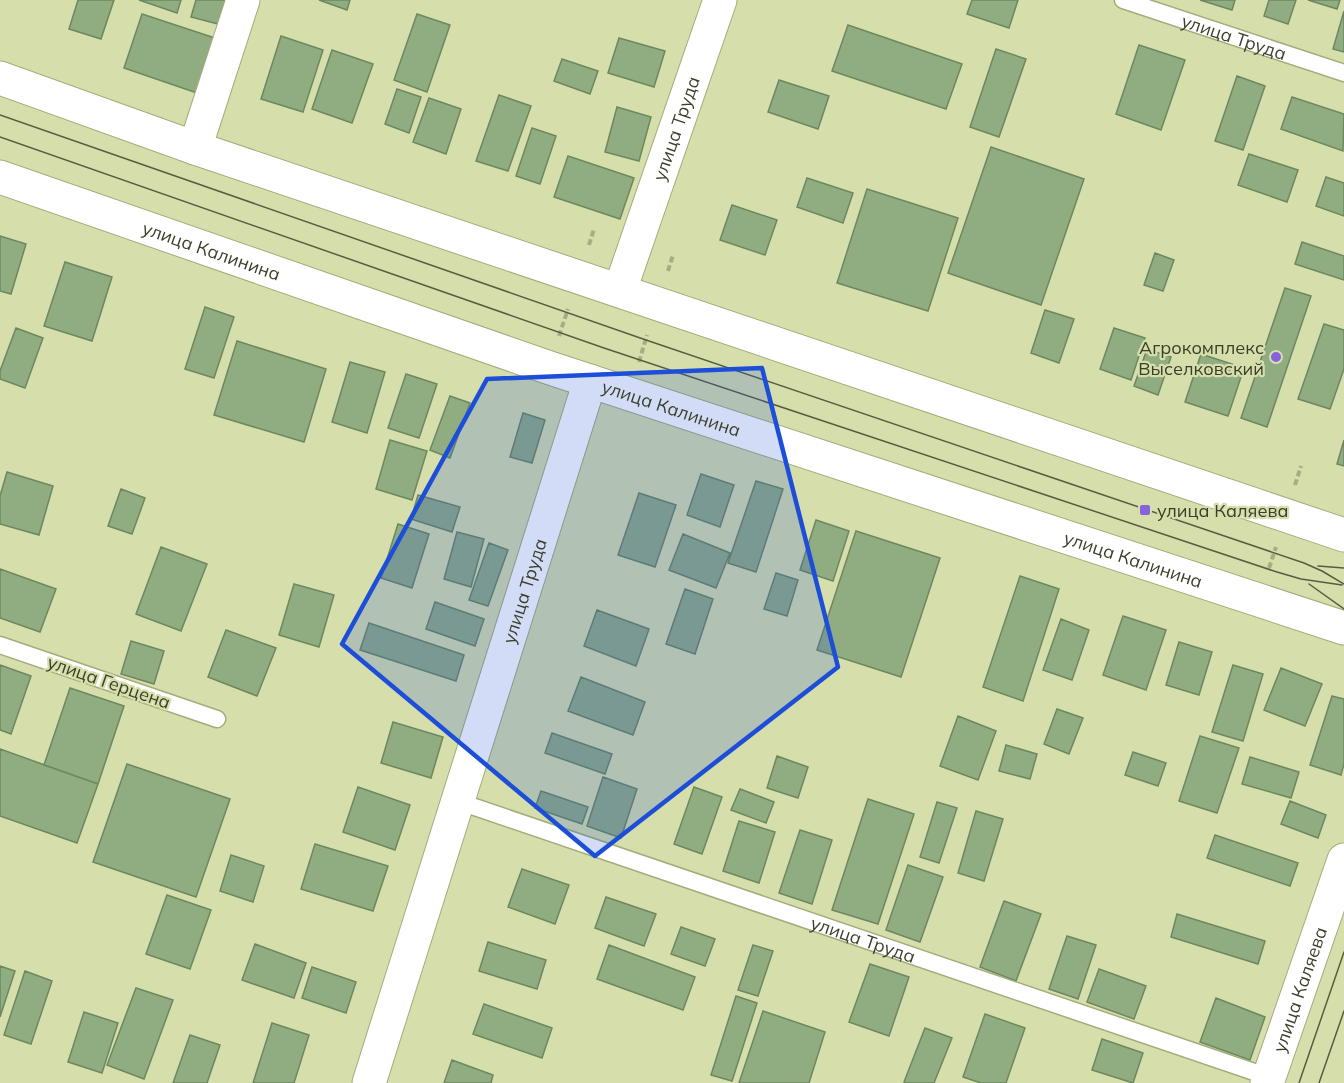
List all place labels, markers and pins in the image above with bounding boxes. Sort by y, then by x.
place label: Агрокомплекс Выселковский [1138,336,1264,380]
marker: Агрокомплекс Выселковский [1269,350,1283,364]
place label: улица Каляева [1157,499,1288,522]
marker: улица Каляева [1138,503,1152,517]

